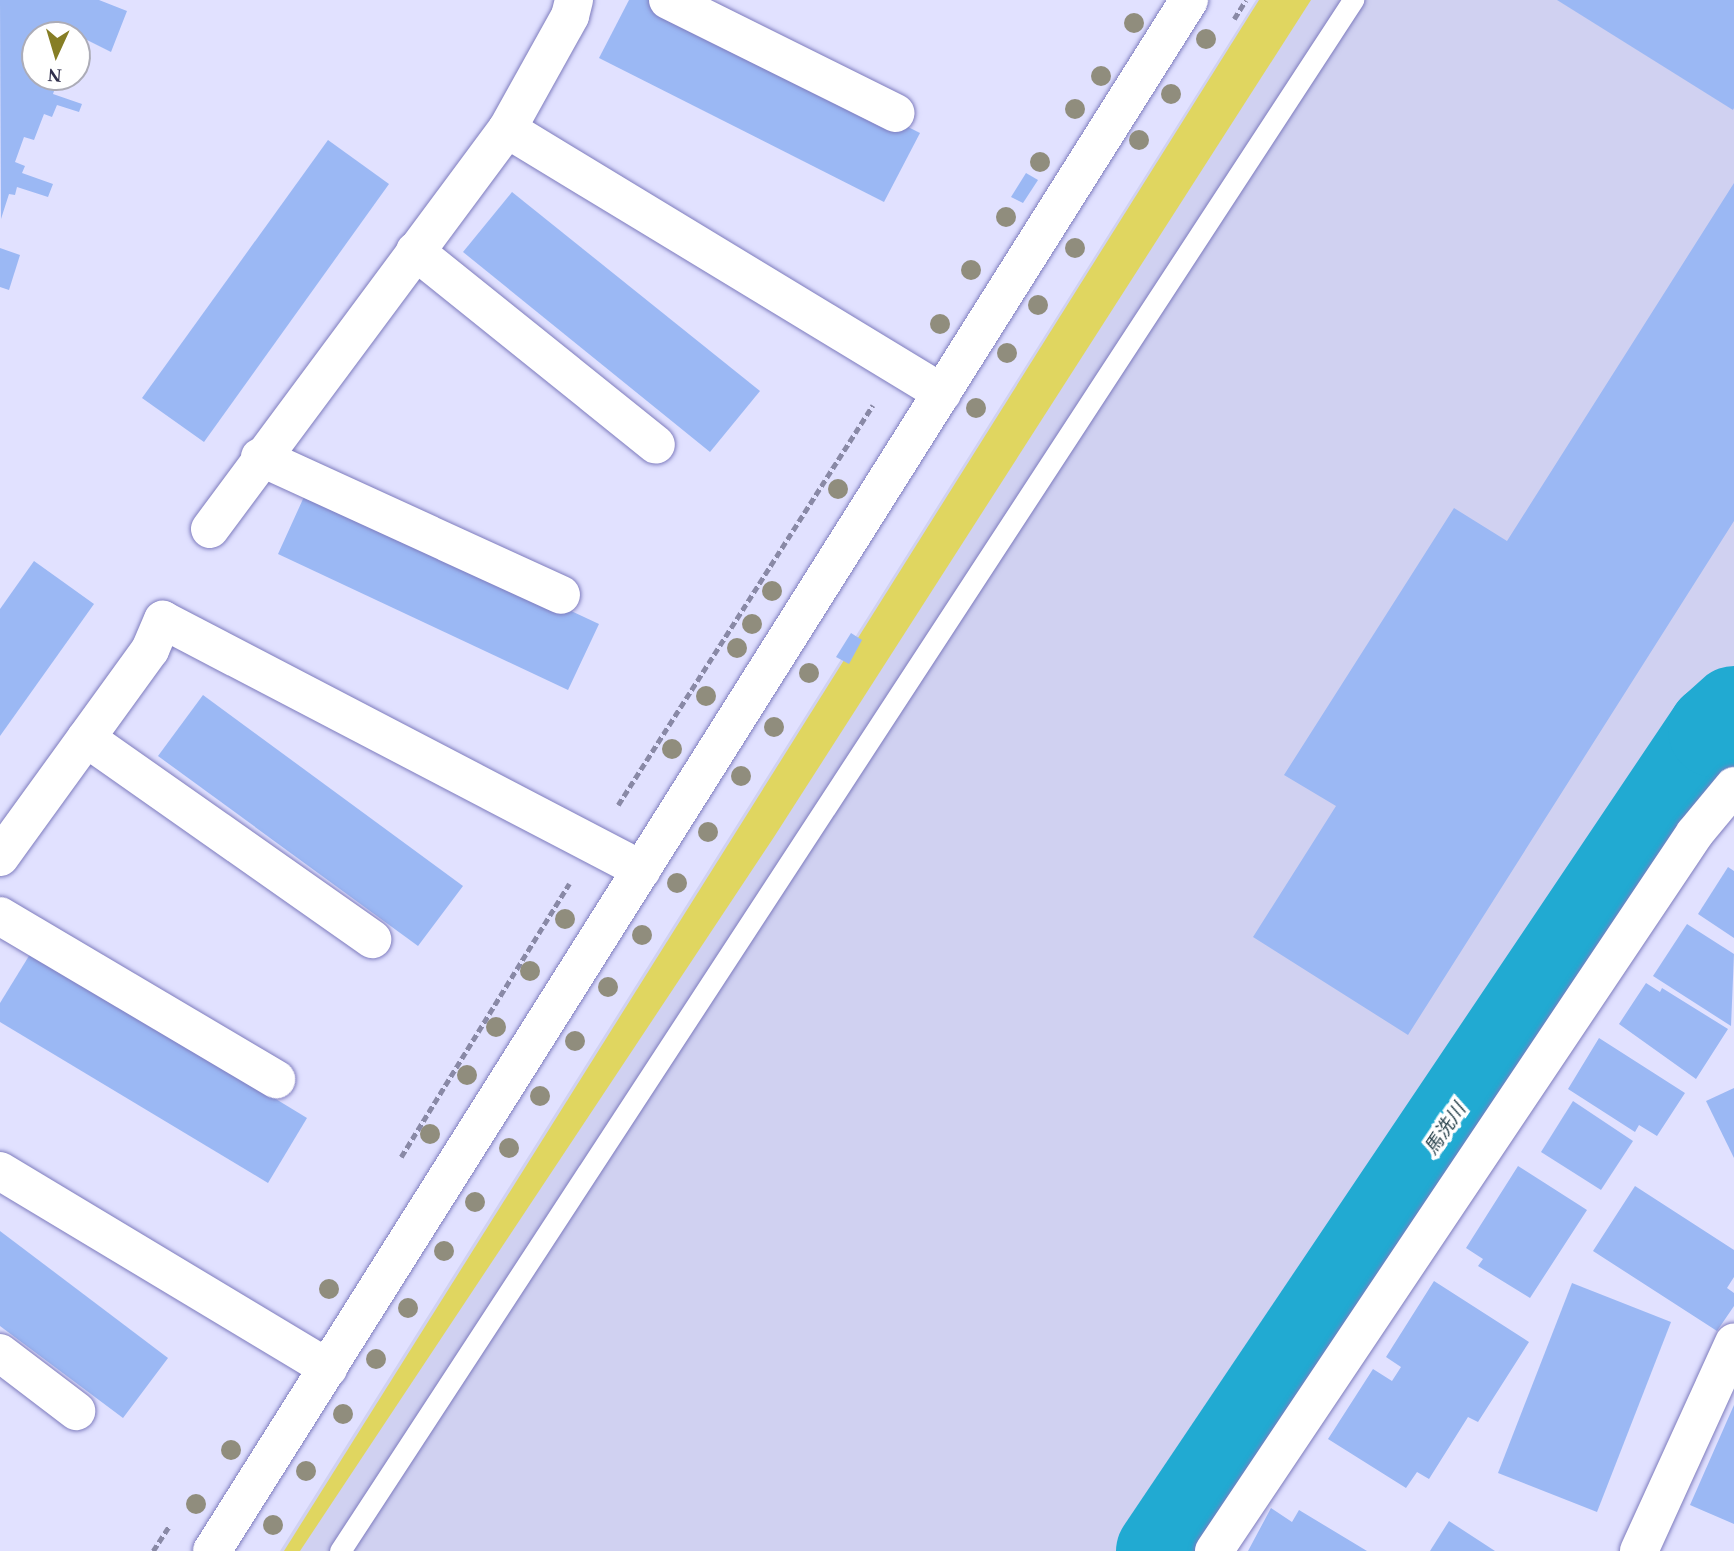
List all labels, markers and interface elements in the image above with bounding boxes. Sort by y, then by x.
north arrow [21,21,91,91]
text: N [47,64,62,86]
water label: 馬洗川 [1420,1099,1470,1159]

